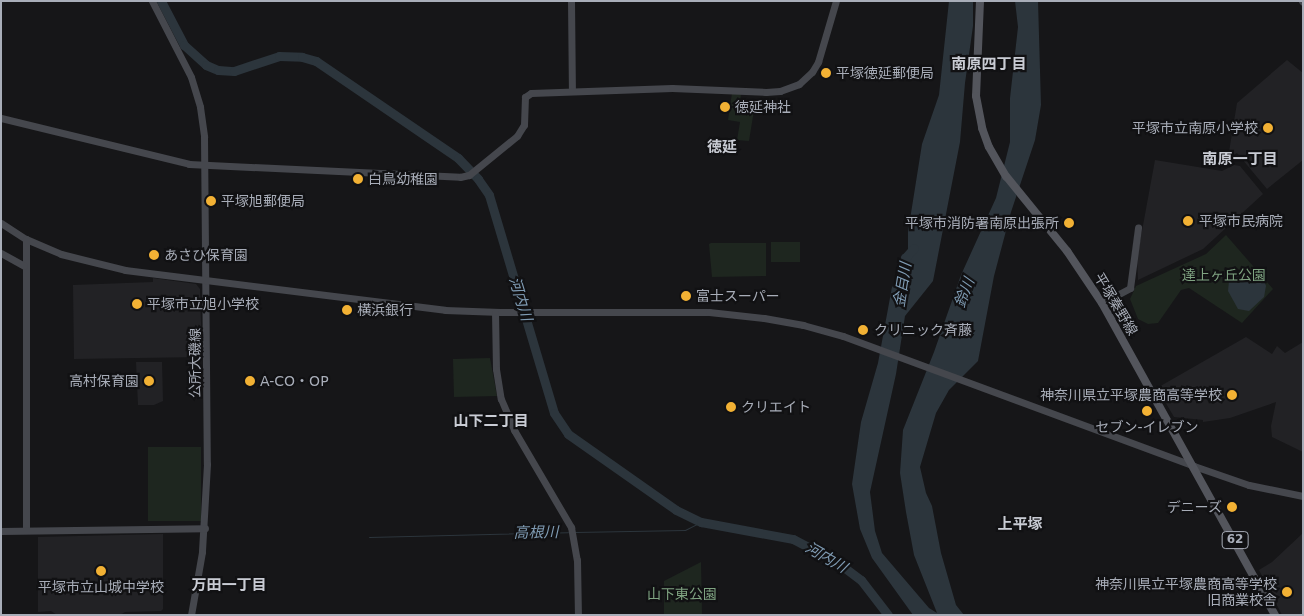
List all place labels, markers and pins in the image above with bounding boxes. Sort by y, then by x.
place label: 平塚徳延郵便局 [836,65,934,81]
marker: 平塚徳延郵便局 [820,67,832,79]
place label: 徳延神社 [735,99,791,115]
marker: 徳延神社 [719,101,731,113]
place label: 平塚市立南原小学校 [1132,120,1258,136]
marker: 平塚市立南原小学校 [1262,122,1274,134]
place label: 白鳥幼稚園 [368,171,438,187]
marker: 白鳥幼稚園 [352,173,364,185]
place label: 平塚旭郵便局 [221,193,305,209]
marker: 平塚旭郵便局 [205,195,217,207]
place label: 平塚市民病院 [1199,213,1283,229]
marker: 平塚市民病院 [1181,214,1195,228]
place label: 平塚市消防署南原出張所 [905,215,1059,231]
marker: 平塚市消防署南原出張所 [1063,217,1075,229]
place label: あさひ保育園 [164,247,248,263]
marker: あさひ保育園 [148,249,160,261]
place label: 富士スーパー [696,288,780,304]
marker: 富士スーパー [680,290,692,302]
place label: 平塚市立旭小学校 [147,296,259,312]
marker: 平塚市立旭小学校 [131,298,143,310]
place label: 横浜銀行 [357,302,413,318]
marker: 横浜銀行 [341,304,353,316]
place label: クリニック斉藤 [874,322,972,338]
marker: クリニック斉藤 [856,323,870,337]
place label: 高村保育園 [69,373,139,389]
place label: A-CO・OP [260,373,329,389]
marker: 高村保育園 [143,375,155,387]
marker: A-CO・OP [244,375,256,387]
place label: 神奈川県立平塚農商高等学校 [1040,387,1222,403]
marker: 神奈川県立平塚農商高等学校 [1226,389,1238,401]
place label: クリエイト [741,399,811,415]
marker: クリエイト [725,401,737,413]
marker: セブン-イレブン [1141,405,1153,417]
place label: セブン-イレブン [1095,419,1199,435]
place label: デニーズ [1166,499,1222,515]
marker: デニーズ [1226,501,1238,513]
marker: 平塚市立山城中学校 [95,565,107,577]
place label: 神奈川県立平塚農商高等学校 旧商業校舎 [1095,576,1277,608]
place label: 平塚市立山城中学校 [38,579,164,595]
marker: 神奈川県立平塚農商高等学校 旧商業校舎 [1281,586,1293,598]

